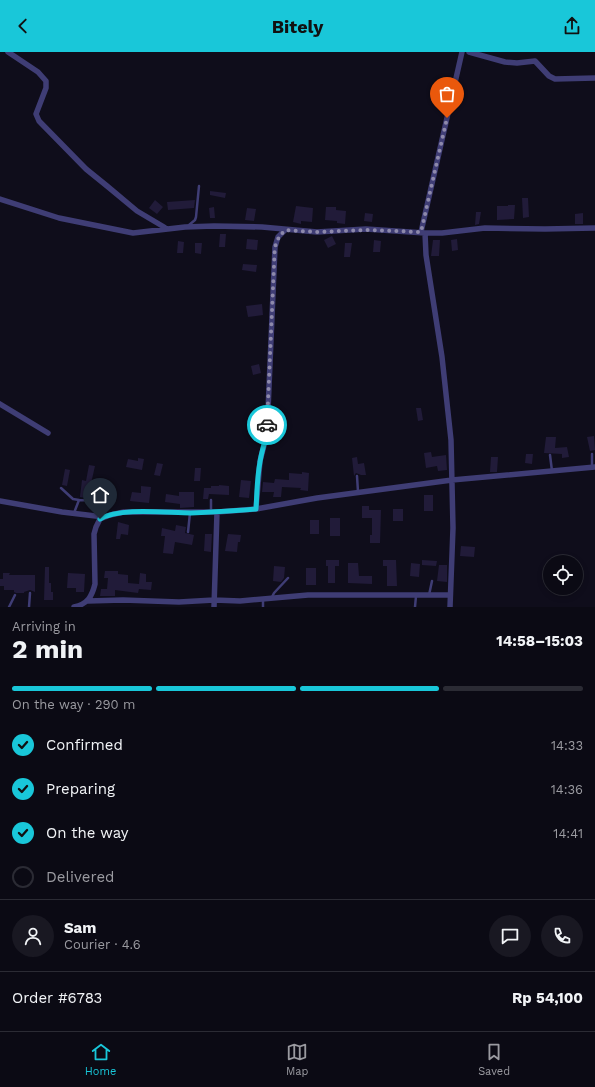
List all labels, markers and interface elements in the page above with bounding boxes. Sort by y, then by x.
icon: back [12,15,34,37]
icon: share [561,15,583,37]
text: Bitely [272,16,323,37]
pin [430,77,464,118]
icon: bag [436,83,458,105]
courier [247,405,287,445]
icon: car [256,414,278,436]
pin [83,478,117,519]
icon: home [89,484,111,506]
map controls [543,555,583,595]
button: locate [543,555,583,595]
text: Arriving in [12,619,76,634]
text: 14:58–15:03 [496,632,583,650]
text: 2 min [12,634,83,664]
text: On the way · 290 m [12,697,135,712]
icon: check [12,734,34,756]
text: Confirmed [46,736,123,754]
text: 14:33 [551,738,583,753]
icon: check [12,778,34,800]
text: Preparing [46,780,115,798]
text: 14:36 [551,782,583,797]
icon: check [12,822,34,844]
text: On the way [46,824,128,842]
text: 14:41 [553,826,583,841]
text: Delivered [46,868,114,886]
button: person [12,915,54,957]
button: chat [489,915,531,957]
button: phone [541,915,583,957]
text: Sam [64,919,96,937]
text: Courier · 4.6 [64,937,141,952]
text: Order #6783 [12,989,102,1007]
text: Rp 54,100 [512,989,583,1007]
tab: Home [85,1041,116,1078]
tab: Map [286,1041,308,1078]
tab: Saved [478,1041,510,1078]

